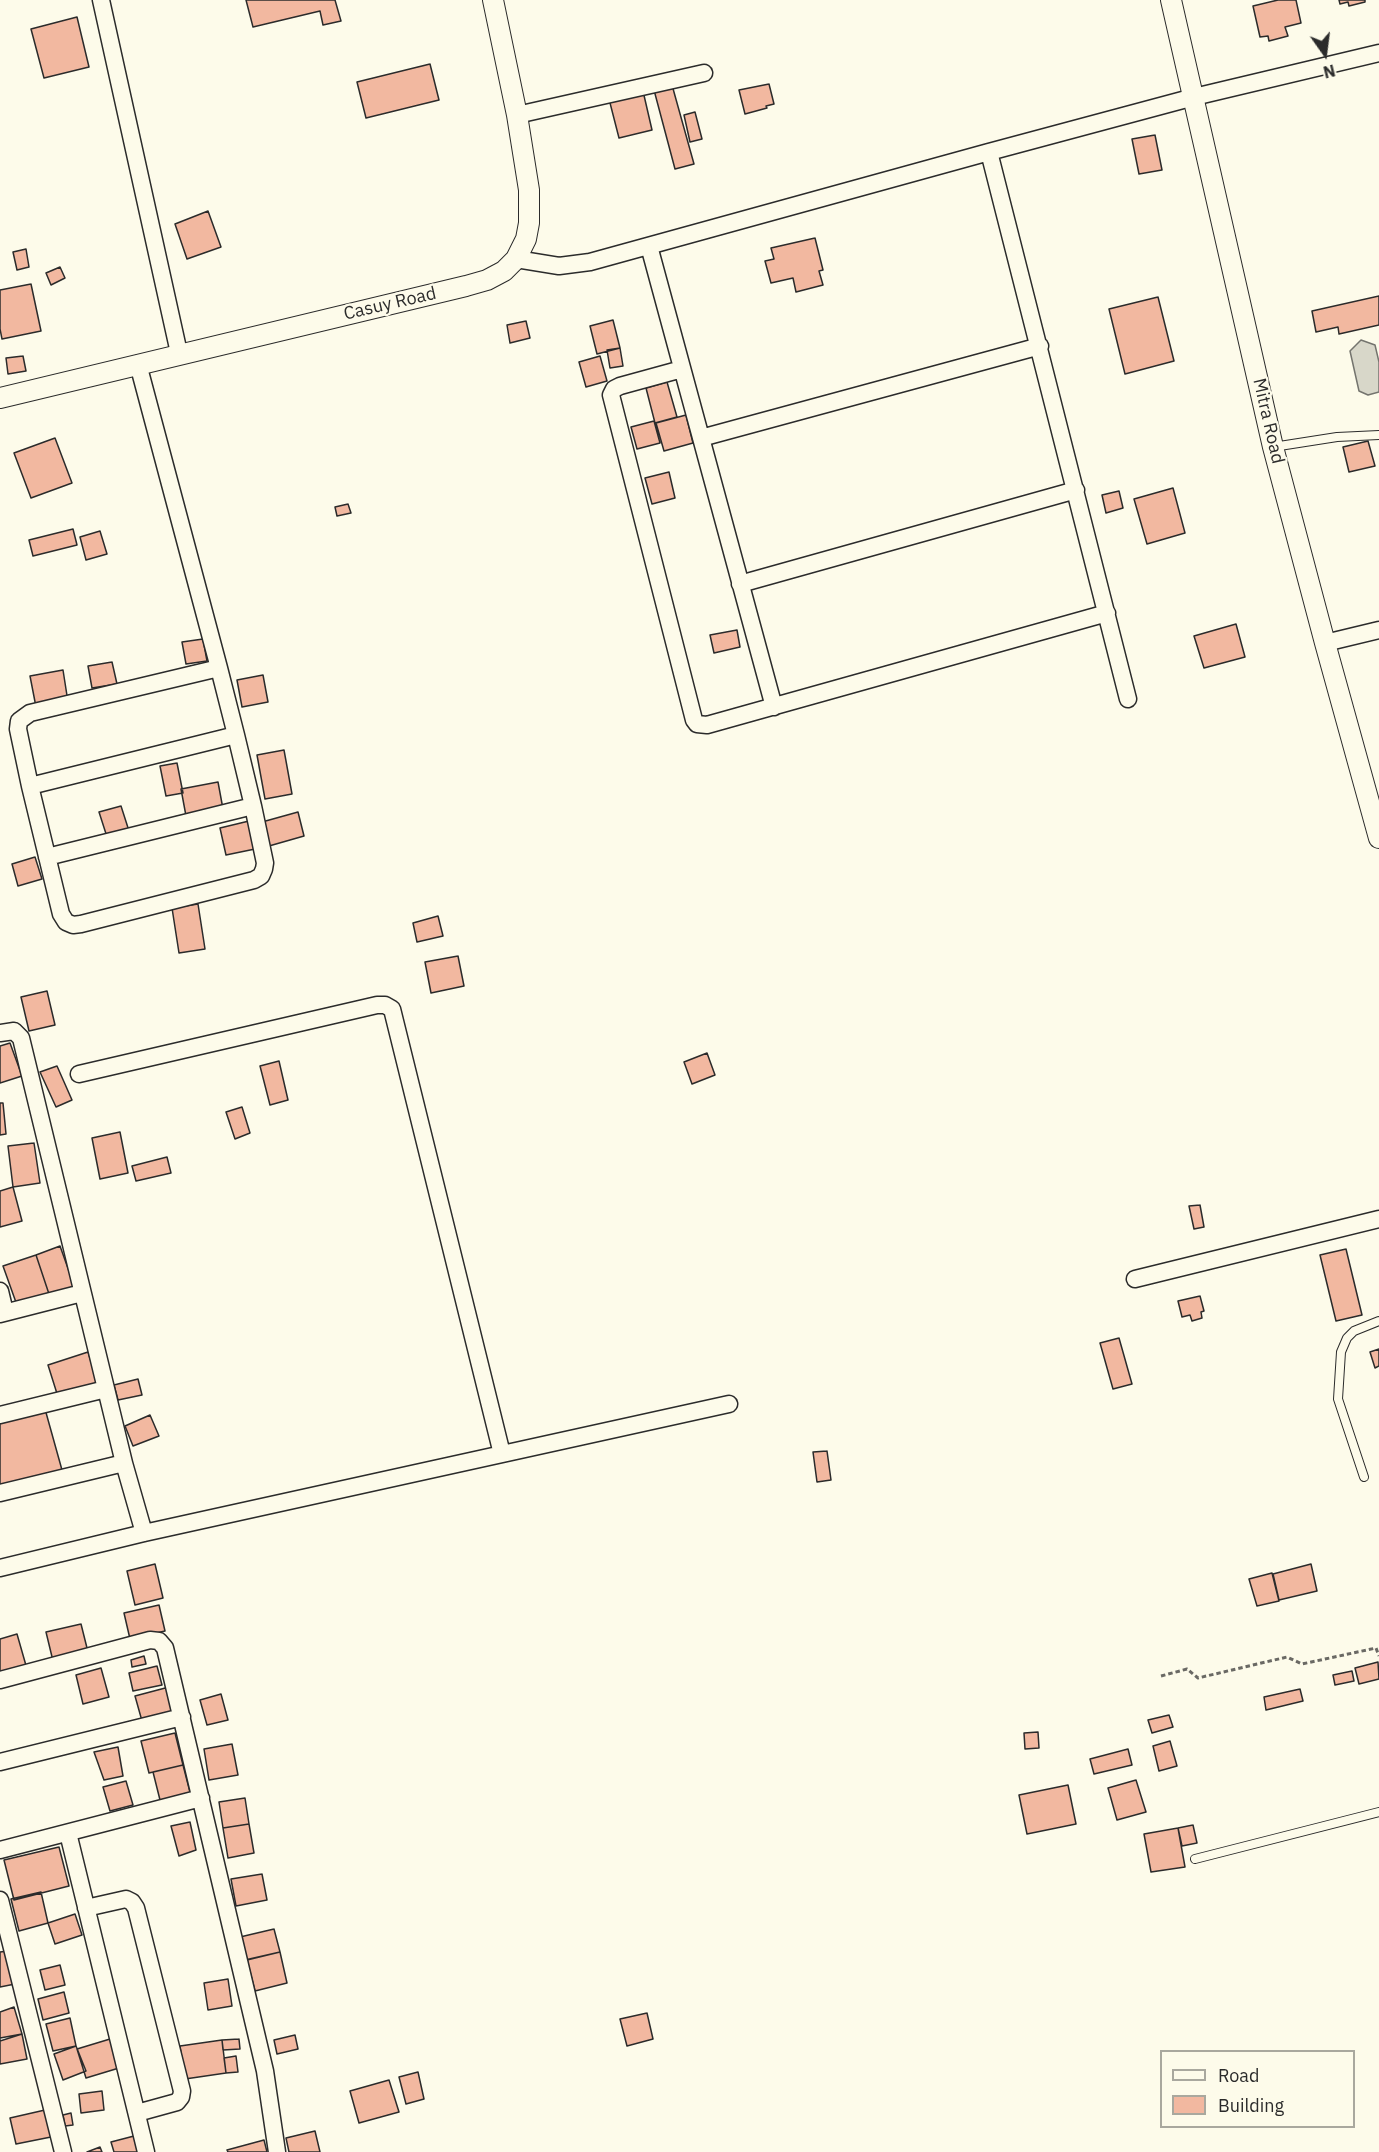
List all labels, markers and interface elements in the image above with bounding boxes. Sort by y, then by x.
north arrow [1295,24,1355,84]
text: N [1321,60,1337,83]
street label: Casuy Road [342,283,438,325]
street label: Mitra Road [1248,376,1288,466]
legend [1160,2050,1355,2128]
text: Road [1218,2064,1259,2087]
text: Building [1218,2094,1284,2117]

